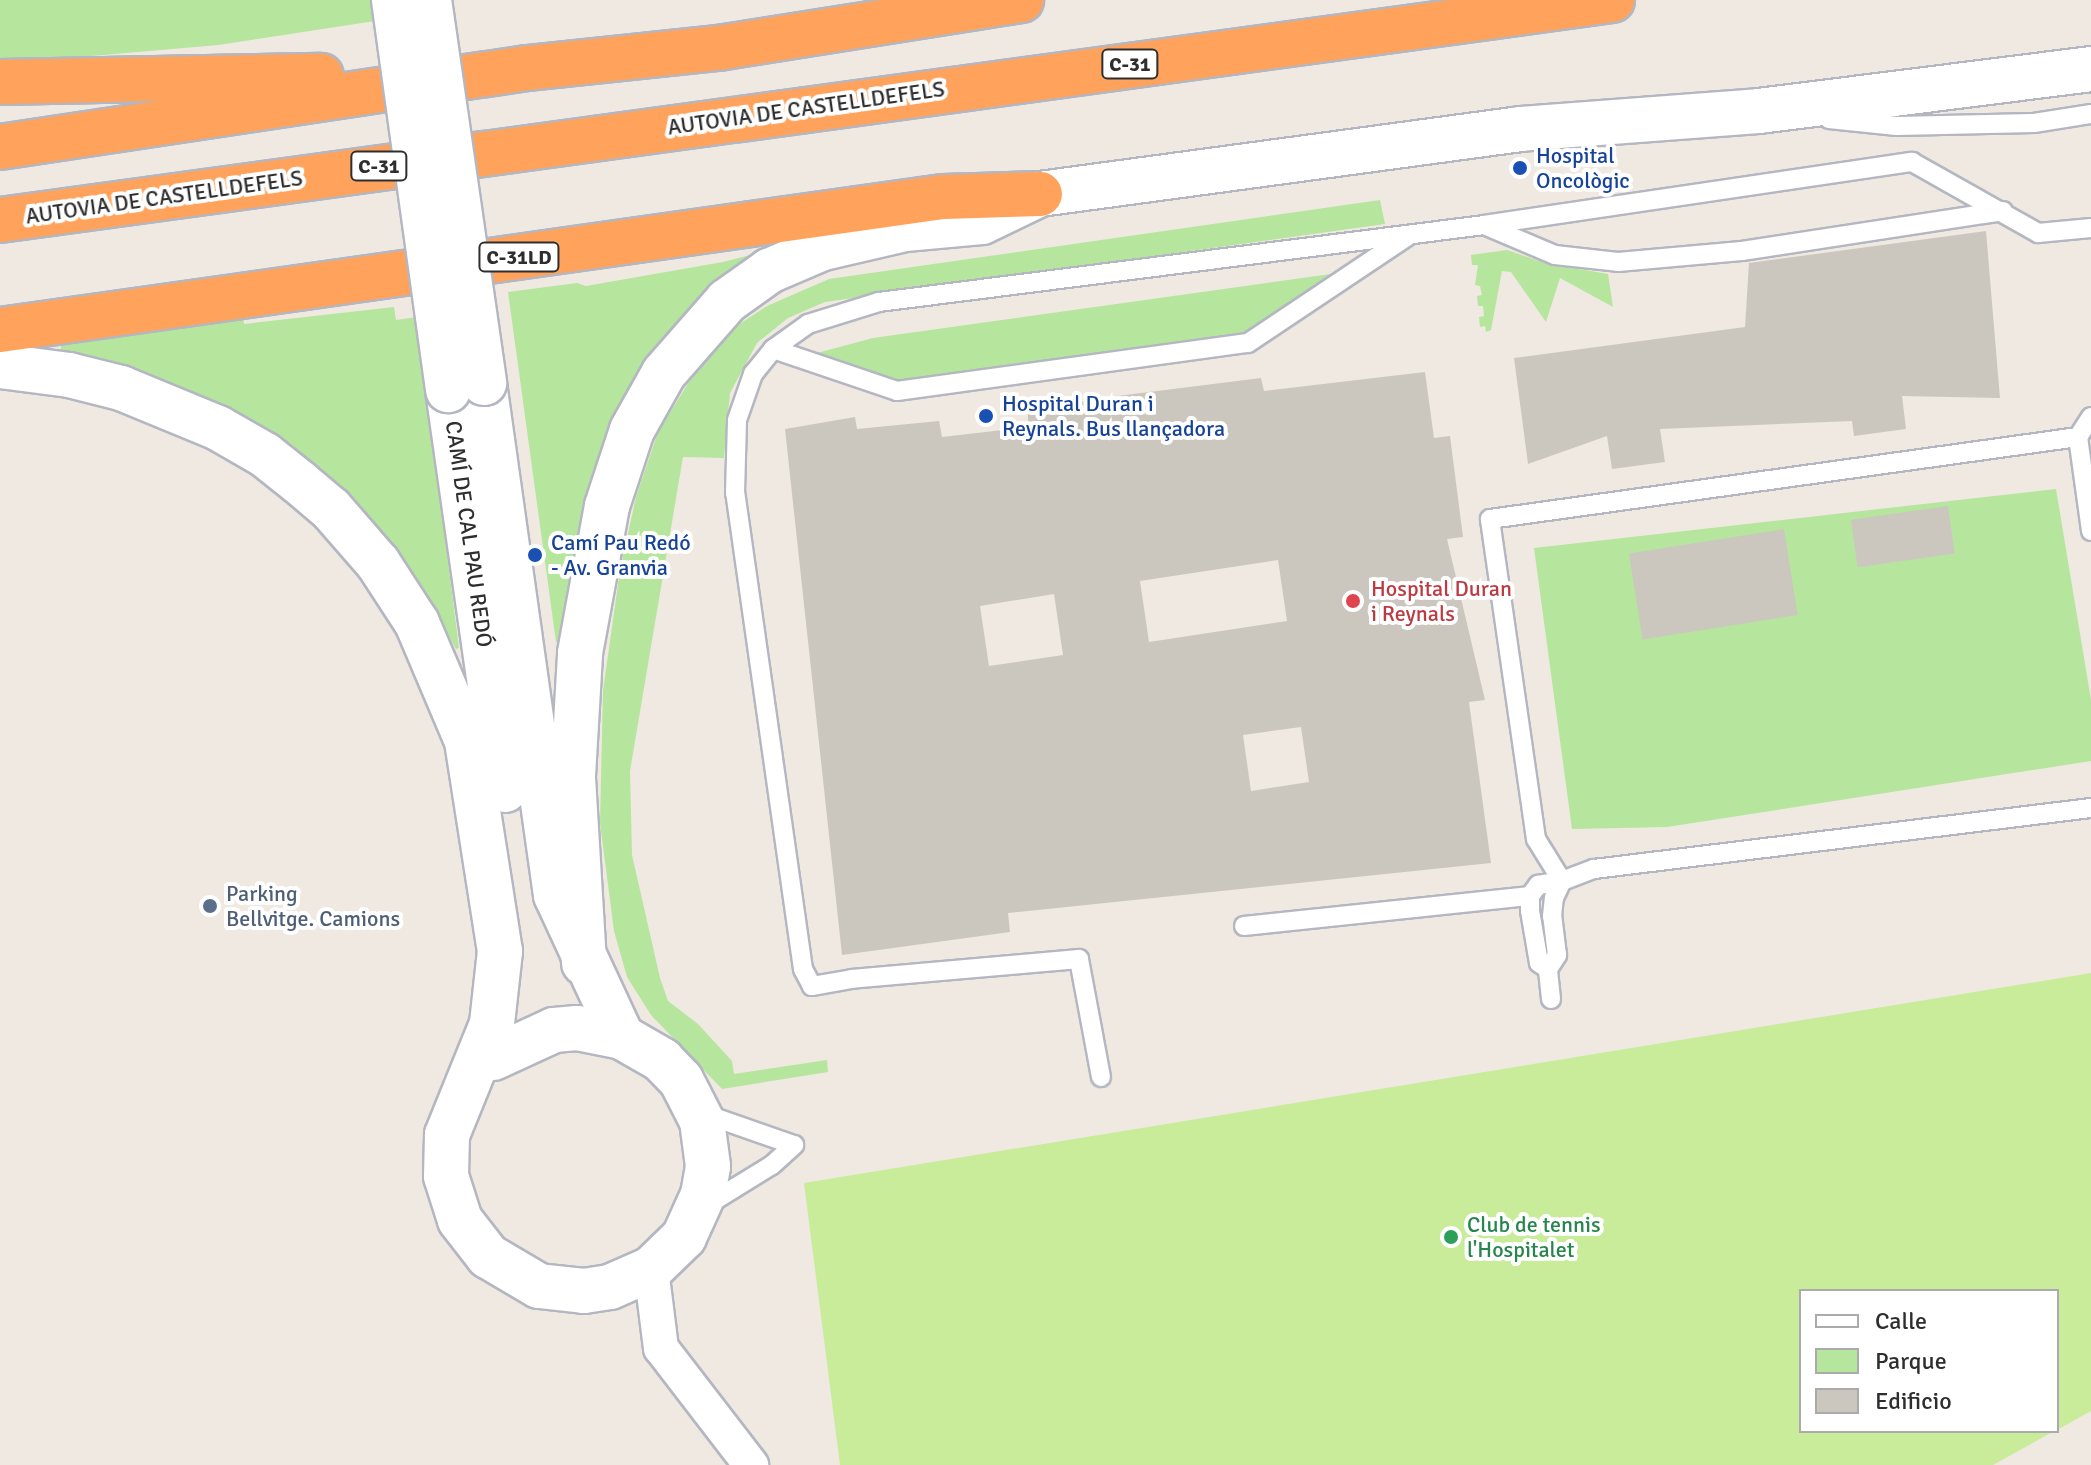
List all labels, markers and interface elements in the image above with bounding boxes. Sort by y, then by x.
road number: C-31 [1100,48,1160,80]
street label: AUTOVIA DE CASTELLDEFELS [666,75,946,141]
place label: Hospital Oncològic [1536,142,1630,194]
road number: C-31 [349,150,409,182]
marker: Hospital Oncològic [1511,159,1529,177]
street label: AUTOVIA DE CASTELLDEFELS [24,164,304,230]
road number: C-31LD [477,241,561,273]
place label: Hospital Duran i Reynals. Bus llançadora [1002,390,1225,442]
marker: Hospital Duran i Reynals. Bus llançadora [977,407,995,425]
street label: CAMÍ DE CAL PAU REDÓ [440,419,498,649]
place label: Camí Pau Redó - Av. Granvia [551,529,691,580]
marker: Camí Pau Redó - Av. Granvia [526,546,544,564]
place label: Hospital Duran i Reynals [1371,575,1512,626]
marker: Hospital Duran i Reynals [1342,590,1364,612]
place label: Parking Bellvitge. Camions [226,880,400,932]
marker: Parking Bellvitge. Camions [201,897,219,915]
place label: Club de tennis l'Hospitalet [1467,1211,1601,1262]
marker: Club de tennis l'Hospitalet [1442,1228,1460,1246]
legend [1799,1289,2059,1433]
text: Calle [1875,1306,1927,1336]
text: Parque [1875,1346,1947,1376]
text: Edificio [1875,1386,1952,1416]

